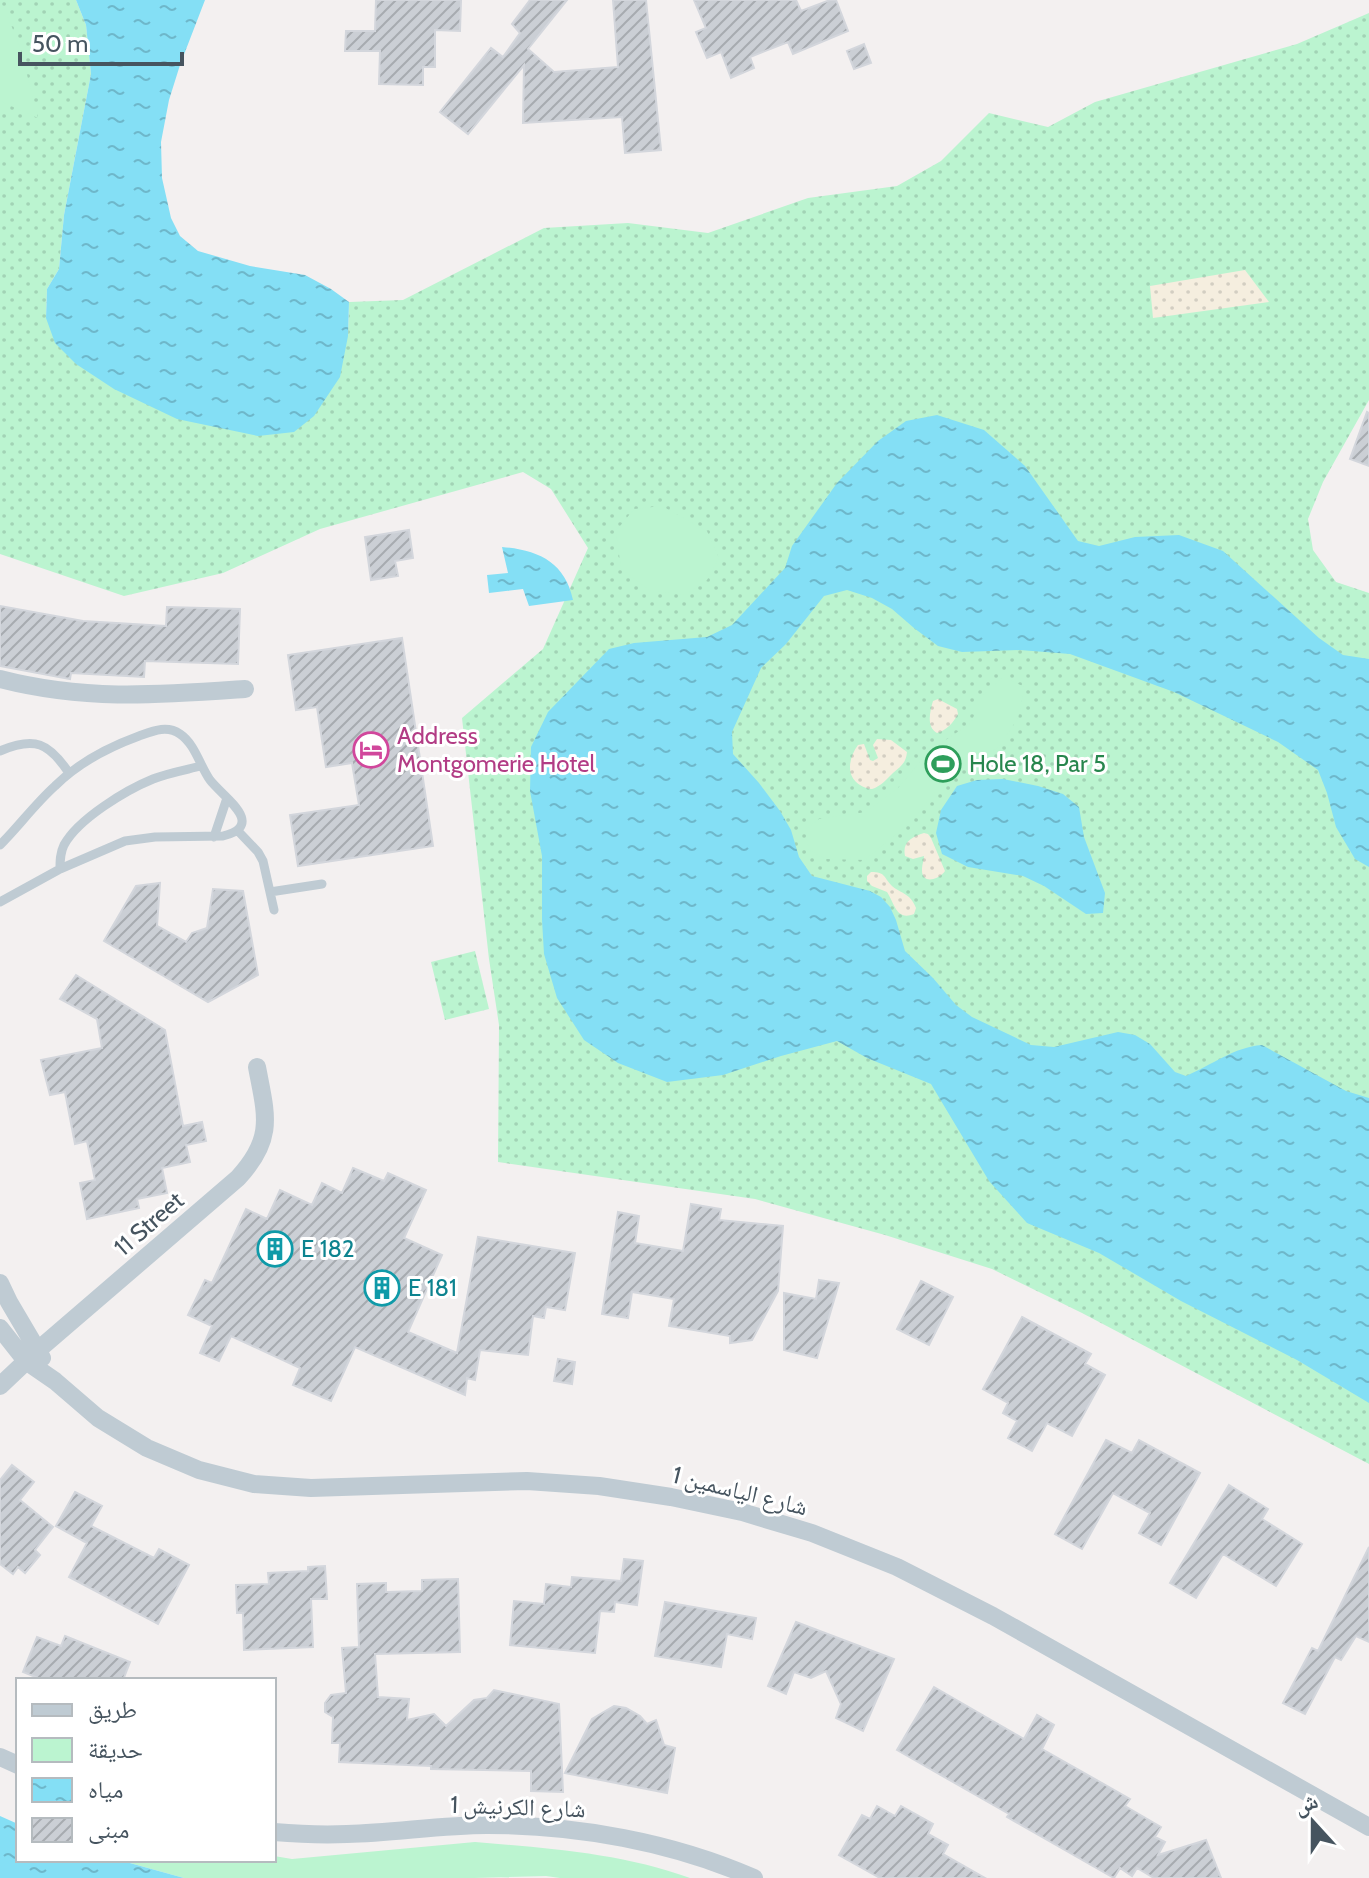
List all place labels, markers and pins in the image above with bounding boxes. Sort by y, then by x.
place label: Address Montgomerie Hotel [397,721,595,778]
hotel icon: Address Montgomerie Hotel [352,731,390,769]
sports icon: Hole 18, Par 5 [924,745,962,783]
place label: Hole 18, Par 5 [969,749,1106,778]
building icon: E 182 [256,1230,294,1268]
place label: E 182 [301,1234,355,1263]
building icon: E 181 [363,1269,401,1307]
place label: E 181 [408,1273,457,1302]

